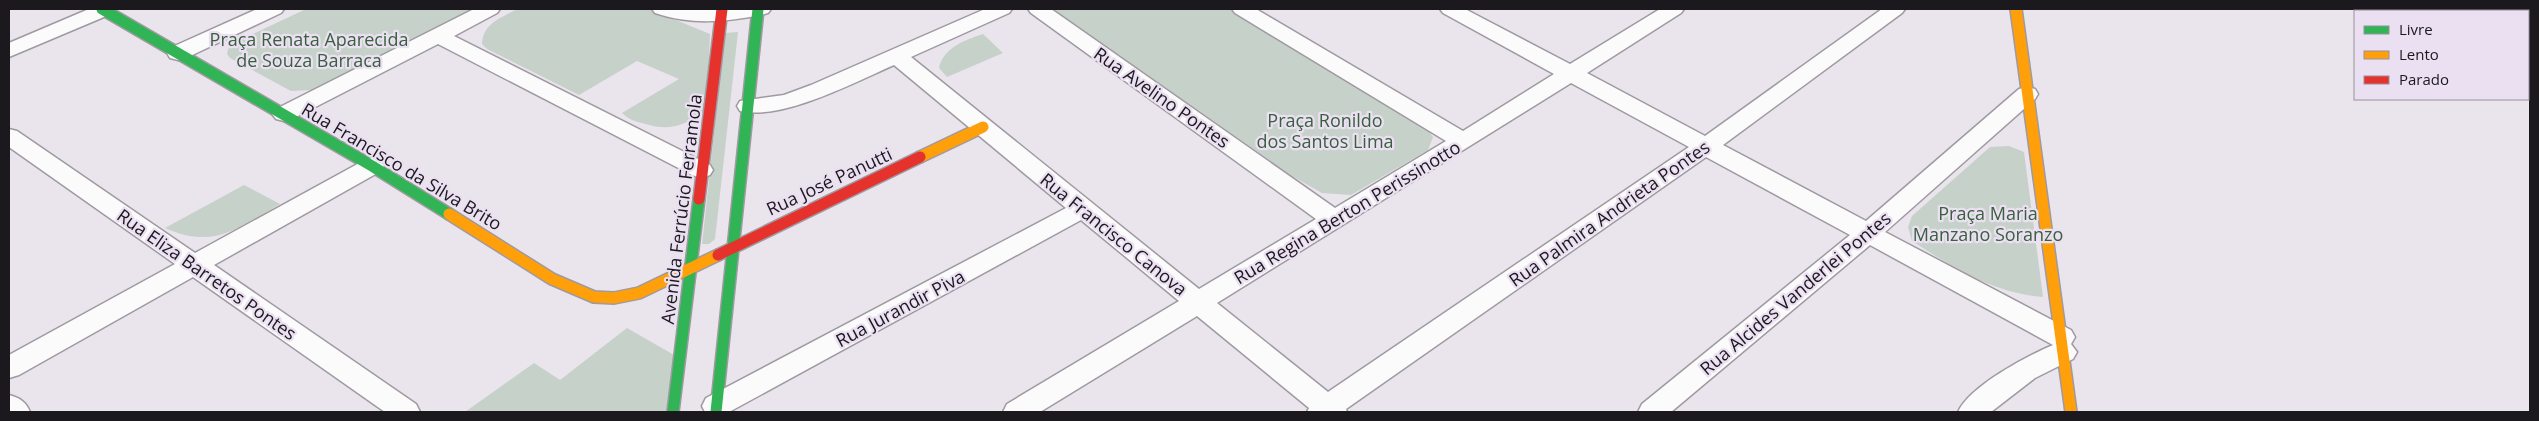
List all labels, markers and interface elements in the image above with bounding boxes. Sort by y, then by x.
legend [2354,10,2529,100]
text: Livre [2399,19,2433,39]
park label: Praça Renata Aparecida de Souza Barraca [210,27,408,72]
street label: Rua Avelino Pontes [1089,41,1235,153]
text: Lento [2399,44,2439,64]
text: Parado [2399,69,2449,89]
street label: Avenida Ferrúcio Ferramola [655,93,707,325]
street label: Rua Francisco da Silva Brito [297,97,507,235]
park label: Praça Ronildo dos Santos Lima [1256,108,1394,153]
street label: Rua Palmira Andrieta Pontes [1504,134,1714,292]
street label: Rua Regina Berton Perissinotto [1229,135,1465,289]
street label: Rua José Panutti [762,141,896,221]
street label: Rua Francisco Canova [1035,167,1193,301]
park label: Praça Maria Manzano Soranzo [1913,201,2063,246]
street label: Rua Eliza Barretos Pontes [113,203,301,345]
street label: Rua Alcides Vanderlei Pontes [1695,206,1895,380]
street label: Rua Jurandir Piva [831,264,969,352]

